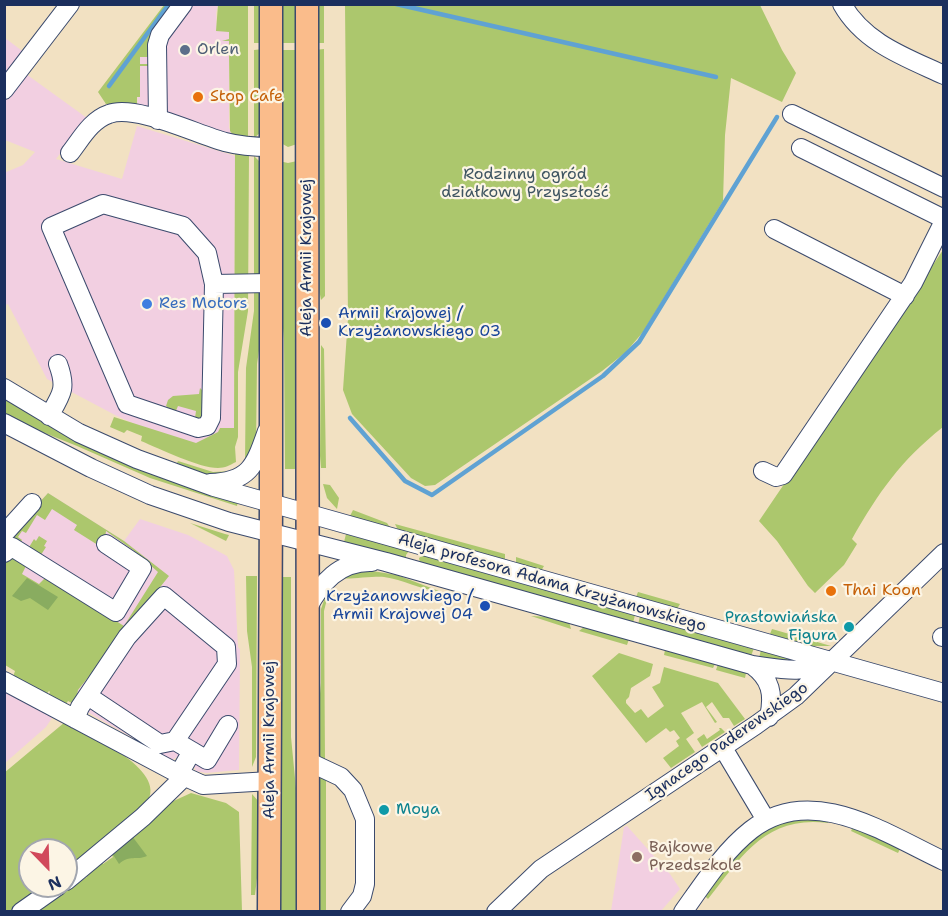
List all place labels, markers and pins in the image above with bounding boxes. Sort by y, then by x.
place label: Orlen [197,40,239,60]
marker: Orlen [178,43,192,57]
place label: Stop Cafe [210,87,283,107]
marker: Stop Cafe [191,90,205,104]
place label: Res Motors [159,294,247,314]
marker: Res Motors [140,297,154,311]
place label: Armii Krajowej / Krzyżanowskiego 03 [338,304,501,342]
marker: Armii Krajowej / Krzyżanowskiego 03 [319,316,333,330]
place label: Thai Koon [843,581,921,601]
marker: Thai Koon [824,584,838,598]
place label: Krzyżanowskiego / Armii Krajowej 04 [326,587,473,625]
marker: Krzyżanowskiego / Armii Krajowej 04 [478,599,492,613]
place label: Prasłowiańska Figura [725,608,837,646]
marker: Prasłowiańska Figura [842,620,856,634]
place label: Moya [396,800,440,820]
marker: Moya [377,803,391,817]
place label: Bajkowe Przedszkole [649,838,742,876]
marker: Bajkowe Przedszkole [630,850,644,864]

